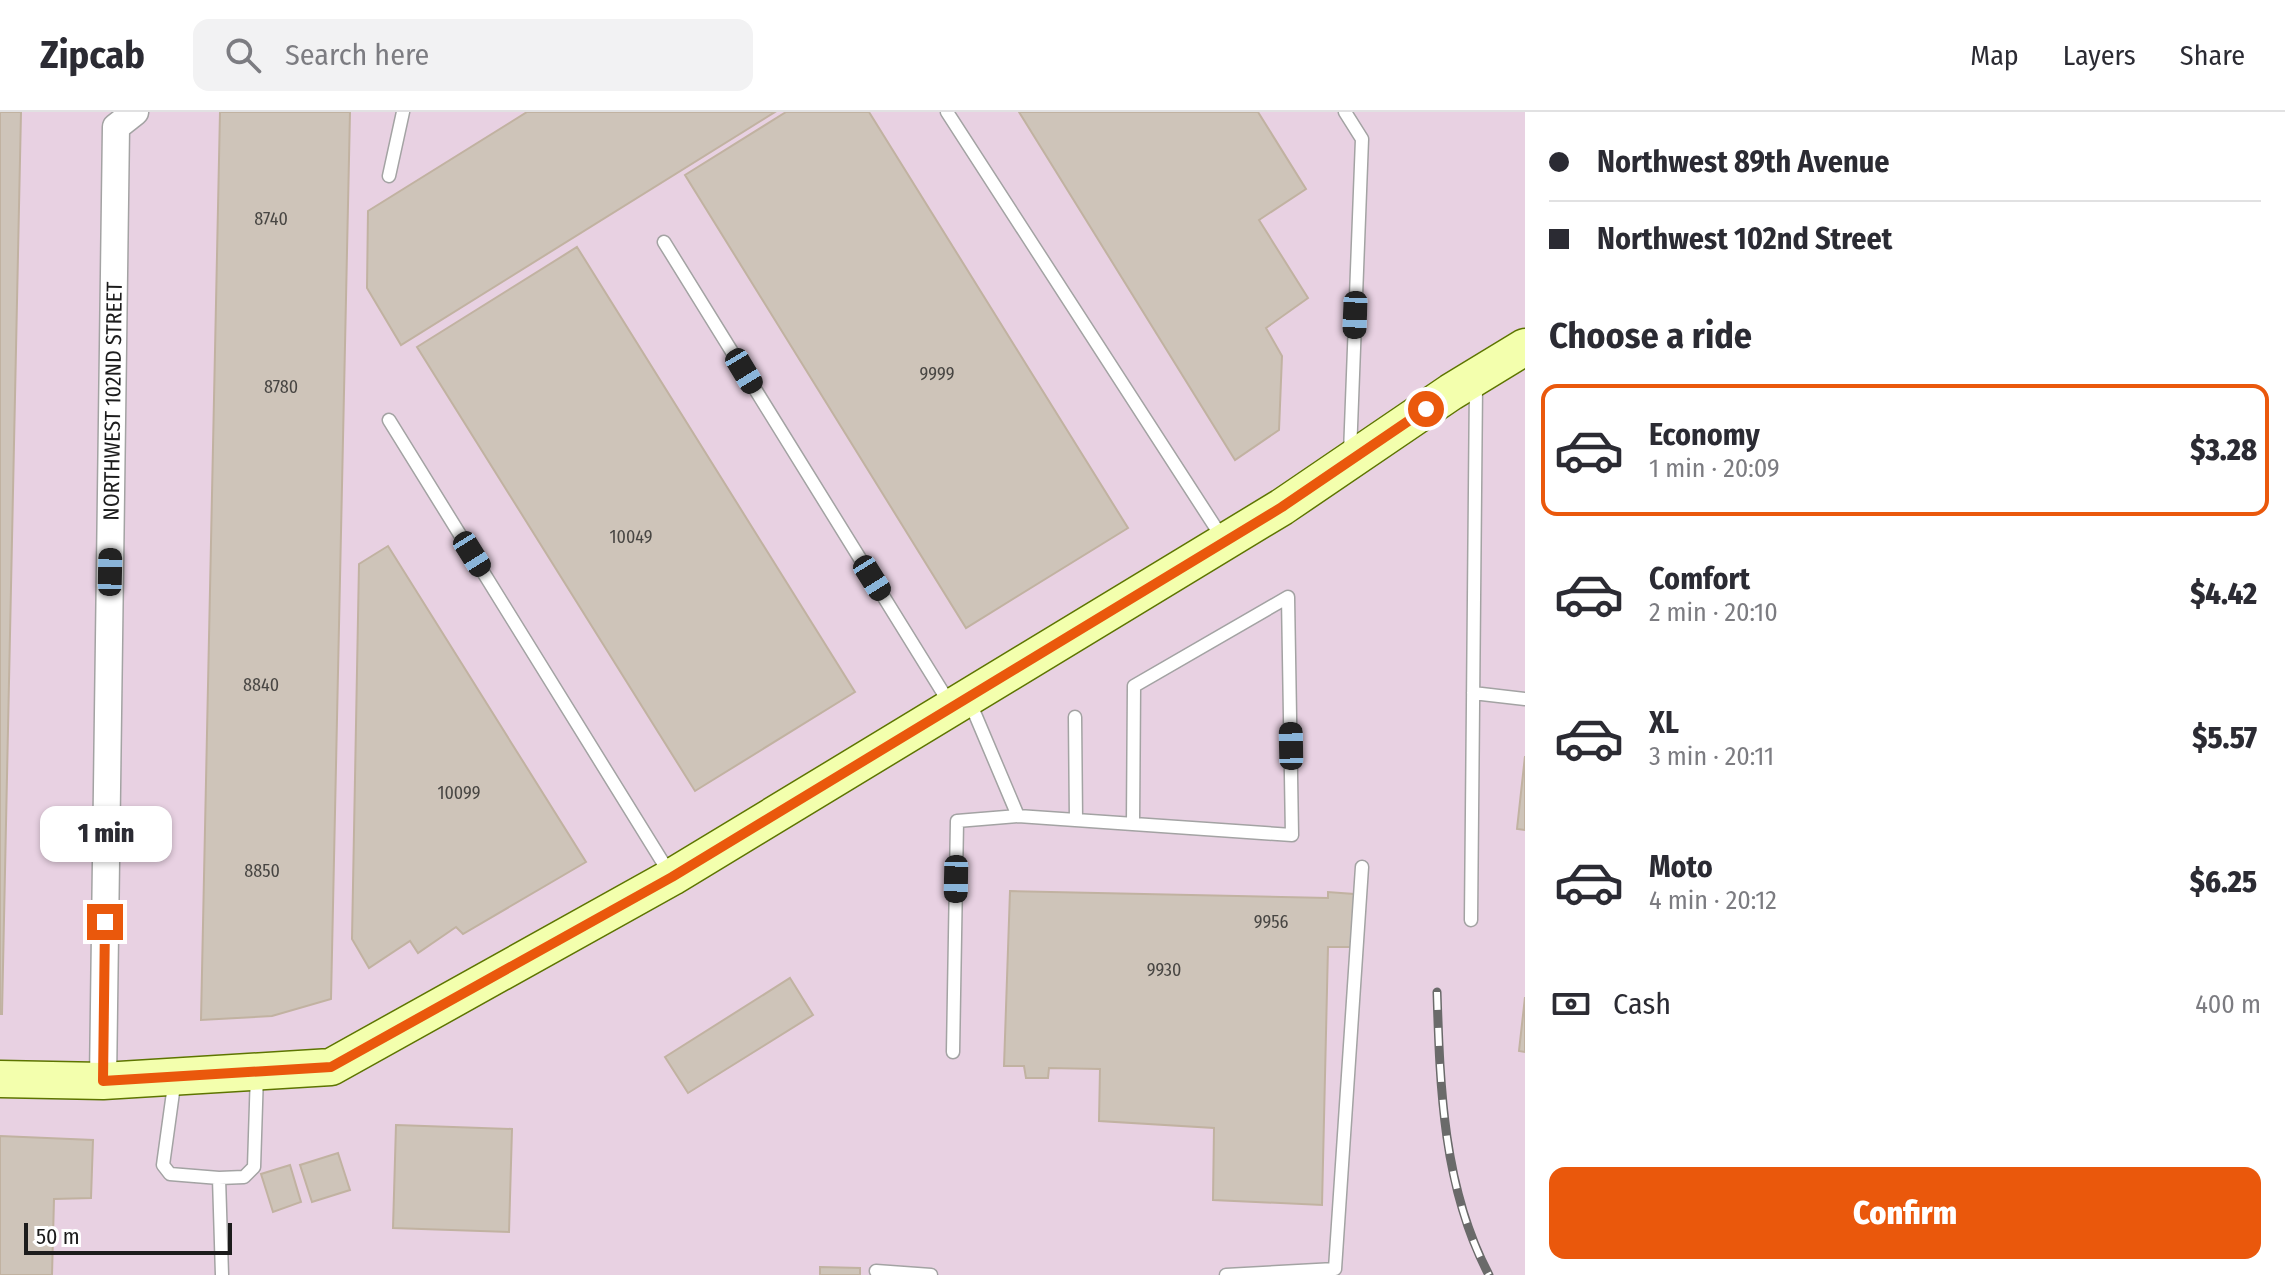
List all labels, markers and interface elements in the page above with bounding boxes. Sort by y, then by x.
search box [193,19,753,91]
text: Zipcab [40,32,145,78]
icon: search [221,33,265,77]
text: Search here [285,37,429,73]
text: Map [1970,39,2019,72]
text: Layers [2063,39,2136,72]
text: Share [2180,39,2245,72]
text: Northwest 89th Avenue [1597,144,1889,180]
house number: 8740 [254,208,288,230]
text: Northwest 102nd Street [1597,221,1892,257]
street label: NORTHWEST 102ND STREET [97,281,127,521]
car [1342,291,1368,339]
text: Choose a ride [1549,314,1752,358]
car [721,344,767,398]
house number: 9999 [920,363,955,385]
house number: 8780 [264,376,298,398]
route start [1408,391,1444,427]
icon: car [1553,414,1625,486]
text: Economy [1649,417,1760,453]
text: $3.28 [2190,432,2257,468]
text: 1 min · 20:09 [1649,453,1780,484]
house number: 10049 [610,526,652,548]
car [449,527,495,581]
car [98,548,122,596]
car [849,551,895,605]
icon: car [1553,558,1625,630]
text: Comfort [1649,561,1750,597]
text: $4.42 [2190,576,2257,612]
text: 2 min · 20:10 [1649,597,1778,628]
house number: 8840 [243,674,279,696]
icon: car [1553,702,1625,774]
text: XL [1649,705,1679,741]
text: $5.57 [2192,720,2257,756]
car [1279,722,1303,770]
text: 3 min · 20:11 [1649,741,1774,772]
house number: 10099 [437,782,481,804]
callout: 1 min [39,806,171,862]
text: 1 min [78,818,134,849]
icon: car [1553,846,1625,918]
text: Moto [1649,849,1713,885]
car [944,855,968,903]
house number: 8850 [244,860,280,882]
text: $6.25 [2190,864,2257,900]
text: 4 min · 20:12 [1649,885,1777,916]
route end [87,904,123,940]
house number: 9956 [1254,911,1288,933]
house number: 9930 [1147,959,1181,981]
icon: cash [1549,982,1593,1026]
text: Cash [1613,986,1671,1022]
text: 400 m [2195,989,2261,1020]
button: Confirm [1549,1167,2261,1259]
scale bar [24,1219,232,1255]
text: 50 m [36,1223,80,1250]

